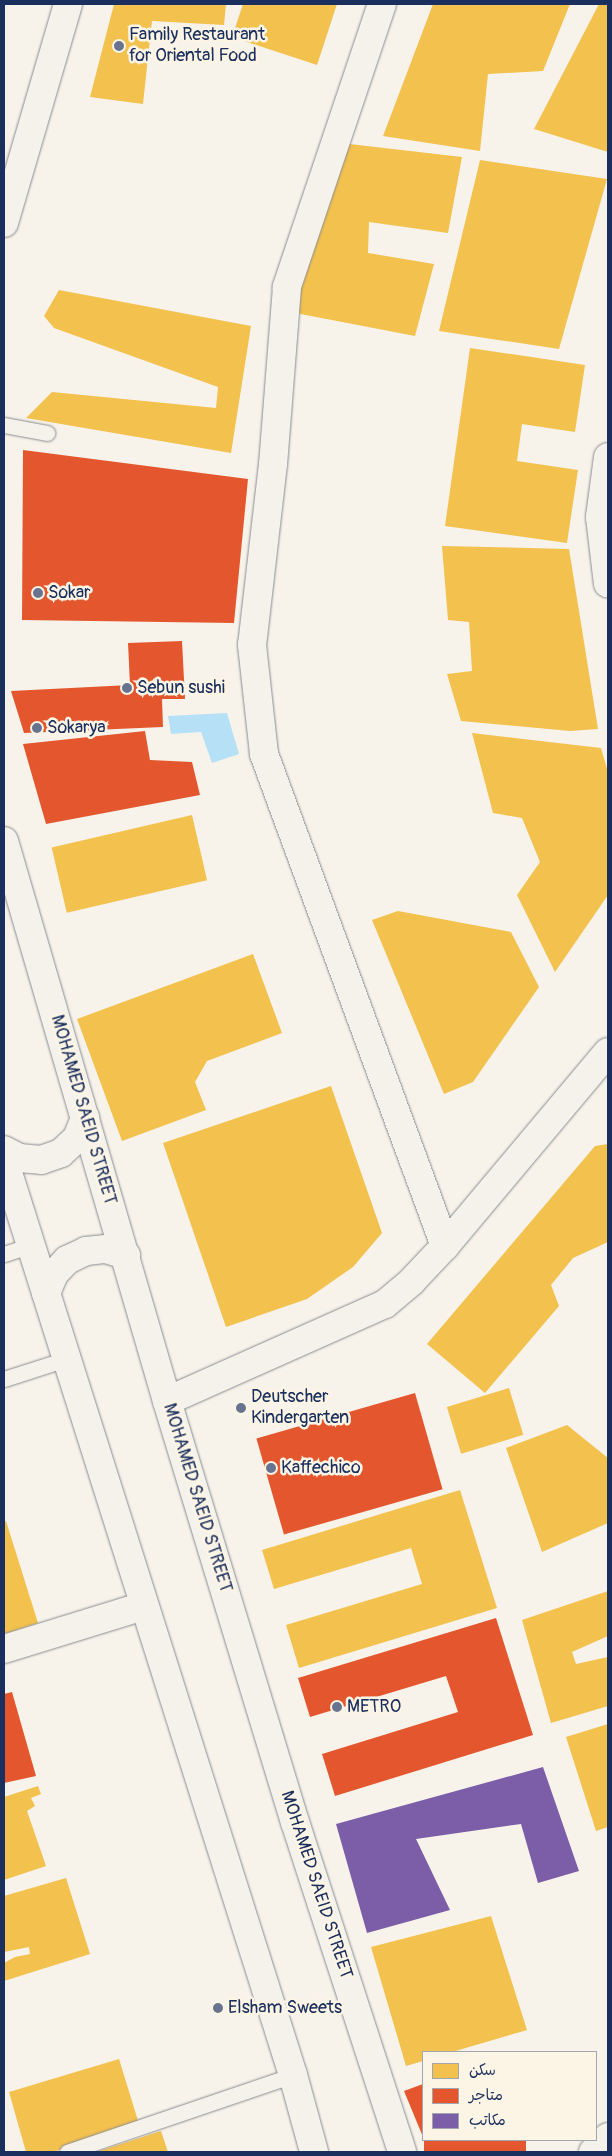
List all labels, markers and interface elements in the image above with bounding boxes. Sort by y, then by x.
place label: Family Restaurant for Oriental Food [129,25,265,68]
marker: Family Restaurant for Oriental Food [113,40,125,52]
place label: Sokar [48,582,90,604]
marker: Sokar [32,587,44,599]
place label: Sebun sushi [137,677,225,699]
marker: Sebun sushi [121,682,133,694]
place label: Sokarya [47,717,106,739]
marker: Sokarya [31,722,43,734]
street label: MOHAMED SAEID STREET [46,1013,120,1207]
place label: Deutscher Kindergarten [251,1387,349,1430]
street label: MOHAMED SAEID STREET [158,1401,236,1595]
marker: Deutscher Kindergarten [235,1402,247,1414]
place label: Kaffechico [281,1457,361,1479]
marker: Kaffechico [265,1462,277,1474]
place label: METRO [347,1696,401,1718]
marker: METRO [331,1701,343,1713]
street label: MOHAMED SAEID STREET [275,1788,357,1982]
place label: Elsham Sweets [228,1997,342,2019]
marker: Elsham Sweets [212,2002,224,2014]
legend [422,2051,597,2141]
text: سكن [469,2061,496,2080]
text: متاجر [469,2086,503,2105]
text: مكاتب [469,2111,506,2130]

